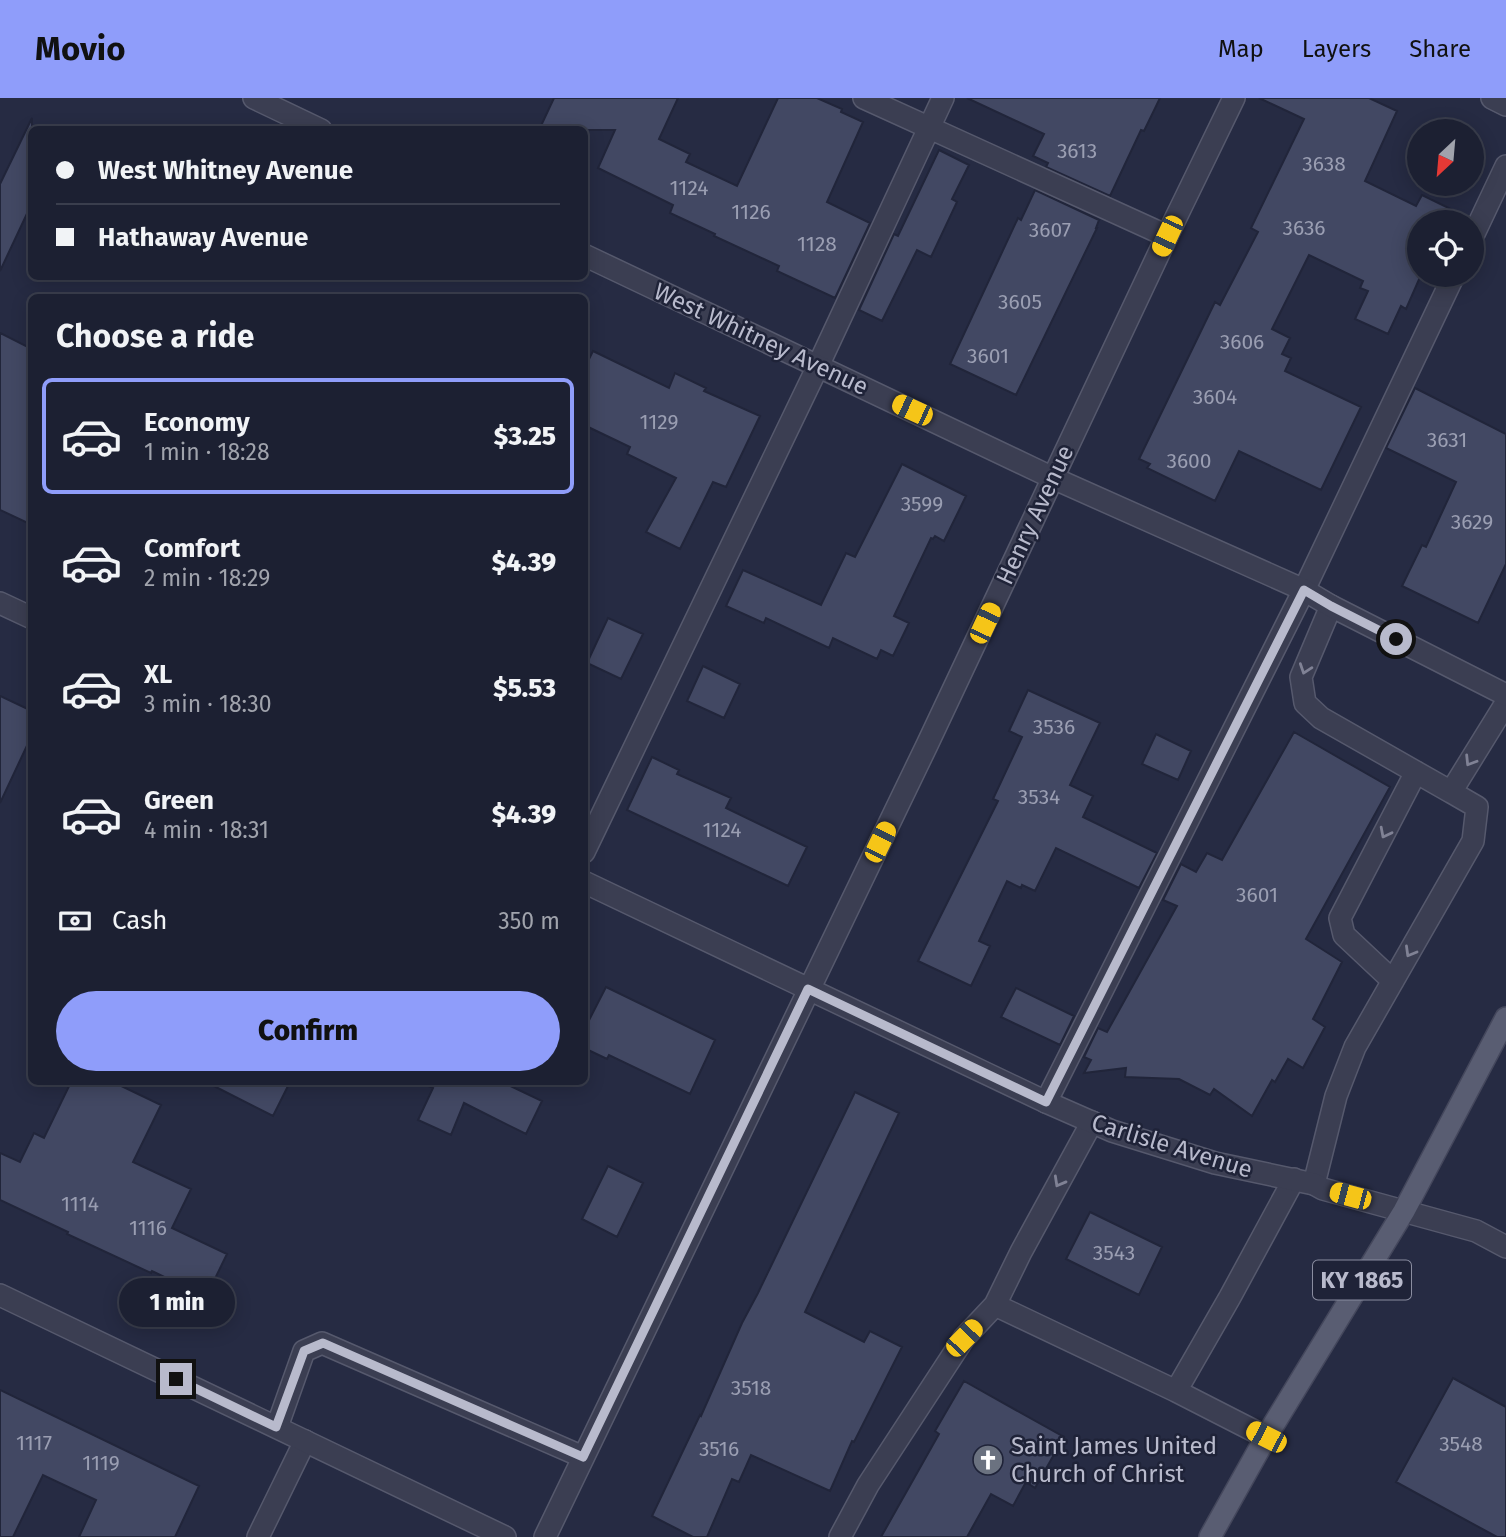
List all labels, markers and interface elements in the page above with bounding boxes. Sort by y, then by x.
text: Movio [35,29,125,69]
text: Map [1218,35,1264,63]
text: Layers [1302,35,1371,63]
text: Share [1409,35,1471,63]
north arrow [1407,119,1484,196]
map controls [1407,119,1484,287]
house number: 3613 [1057,138,1097,164]
house number: 3638 [1302,151,1346,177]
text: West Whitney Avenue [98,155,353,186]
house number: 1124 [670,175,708,201]
house number: 1126 [731,199,771,225]
button: locate [1407,210,1484,287]
car [1149,213,1186,259]
house number: 3636 [1282,215,1326,241]
house number: 3607 [1029,217,1071,243]
text: Hathaway Avenue [98,222,308,253]
house number: 1128 [797,231,837,257]
street label: West Whitney Avenue [649,277,873,401]
house number: 3605 [998,289,1042,315]
text: Choose a ride [56,317,254,355]
house number: 3606 [1220,329,1264,355]
house number: 3601 [967,343,1009,369]
house number: 3604 [1193,384,1237,410]
car [889,392,936,428]
icon: car [60,405,123,468]
text: Economy [144,407,250,438]
house number: 1129 [639,409,679,435]
text: $3.25 [494,421,556,452]
house number: 3631 [1427,427,1467,453]
text: 1 min · 18:28 [144,438,270,466]
street label: Henry Avenue [990,441,1080,589]
house number: 3600 [1166,448,1212,474]
house number: 3599 [901,491,943,517]
house number: 3629 [1451,509,1493,535]
icon: car [60,531,123,594]
text: Comfort [144,533,240,564]
text: $4.39 [492,547,556,578]
text: 2 min · 18:29 [144,564,270,592]
car [967,600,1004,646]
route start [1380,623,1412,655]
icon: car [60,657,123,720]
text: XL [144,659,172,690]
one-way arrow [1299,662,1313,675]
text: $5.53 [493,673,556,704]
text: 3 min · 18:30 [144,690,272,718]
house number: 3536 [1033,714,1075,740]
one-way arrow [1465,754,1478,767]
icon: car [60,783,123,846]
house number: 3534 [1018,784,1060,810]
text: Green [144,785,214,816]
text: $4.39 [492,799,556,830]
text: 4 min · 18:31 [144,816,269,844]
house number: 1124 [703,817,741,843]
car [862,819,899,865]
one-way arrow [1379,826,1393,838]
house number: 3601 [1236,882,1278,908]
icon: cash [56,902,94,940]
text: Cash [112,905,168,936]
text: 350 m [498,907,560,935]
one-way arrow [1406,944,1419,957]
button: Confirm [56,991,560,1071]
street label: Carlisle Avenue [1088,1108,1256,1184]
one-way arrow [1054,1175,1067,1187]
car [1327,1180,1374,1212]
house number: 1114 [61,1191,99,1217]
house number: 1116 [129,1215,167,1241]
house number: 3543 [1093,1240,1135,1266]
road number: KY 1865 [1313,1260,1411,1300]
callout: 1 min [118,1278,234,1326]
text: 1 min [149,1288,205,1316]
car [942,1316,987,1360]
route end [160,1363,192,1395]
house number: 3518 [731,1375,771,1401]
car [1243,1418,1290,1456]
house number: 1117 [16,1430,52,1456]
house number: 3548 [1439,1431,1483,1457]
place label: Saint James United Church of Christ [1011,1432,1217,1488]
house number: 3516 [699,1436,739,1462]
church icon: Saint James United Church of Christ [971,1443,1005,1477]
house number: 1119 [82,1450,120,1476]

